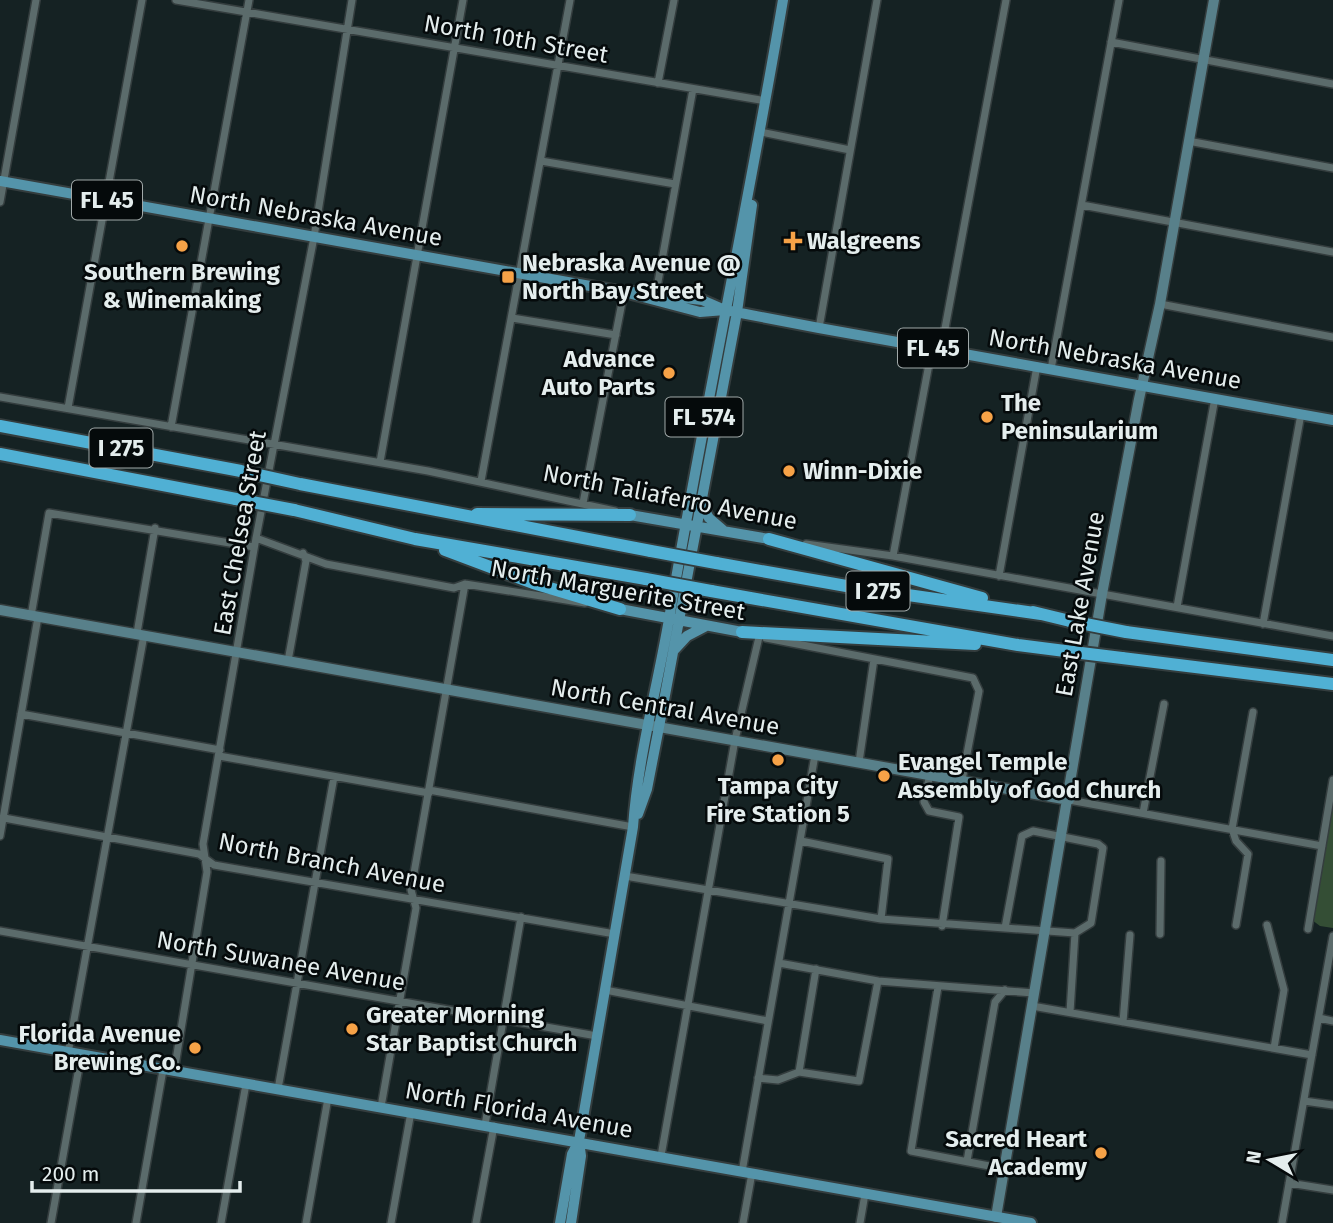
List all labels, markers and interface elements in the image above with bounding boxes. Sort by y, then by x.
street label: North 10th Street [422,9,611,69]
street label: North Nebraska Avenue [188,180,444,252]
road number: FL 45 [72,181,142,220]
place label: Walgreens [807,227,921,255]
marker: Walgreens [785,233,801,249]
marker: Southern Brewing & Winemaking [174,238,190,254]
place label: Nebraska Avenue @ North Bay Street [522,249,741,305]
place label: Southern Brewing & Winemaking [84,258,281,314]
marker: Nebraska Avenue @ North Bay Street [500,269,516,285]
street label: North Nebraska Avenue [987,323,1243,395]
road number: FL 45 [898,328,968,368]
place label: Advance Auto Parts [541,345,655,401]
marker: Advance Auto Parts [661,365,677,381]
place label: The Peninsularium [1001,389,1158,445]
road number: FL 574 [666,398,742,436]
marker: The Peninsularium [979,409,995,425]
road number: I 275 [90,428,152,468]
street label: East Chelsea Street [208,428,272,638]
place label: Winn-Dixie [803,457,922,485]
street label: North Taliaferro Avenue [541,459,799,535]
marker: Winn-Dixie [781,463,797,479]
street label: East Lake Avenue [1050,509,1110,699]
street label: North Marguerite Street [489,554,748,626]
road number: I 275 [846,572,910,610]
street label: North Central Avenue [548,673,782,741]
place label: Evangel Temple Assembly of God Church [897,748,1161,804]
marker: Tampa City Fire Station 5 [770,752,786,768]
marker: Evangel Temple Assembly of God Church [876,768,892,784]
place label: Tampa City Fire Station 5 [706,772,850,828]
street label: North Branch Avenue [216,827,448,899]
street label: North Suwanee Avenue [154,925,408,997]
place label: Greater Morning Star Baptist Church [366,1001,577,1057]
place label: Florida Avenue Brewing Co. [19,1020,181,1076]
marker: Greater Morning Star Baptist Church [344,1021,360,1037]
marker: Florida Avenue Brewing Co. [187,1040,203,1056]
street label: North Florida Avenue [403,1076,635,1144]
place label: Sacred Heart Academy [945,1125,1088,1181]
north arrow [1235,1125,1305,1195]
marker: Sacred Heart Academy [1093,1145,1109,1161]
text: N [1241,1149,1266,1165]
scale bar [32,1150,240,1194]
text: 200 m [42,1161,99,1187]

